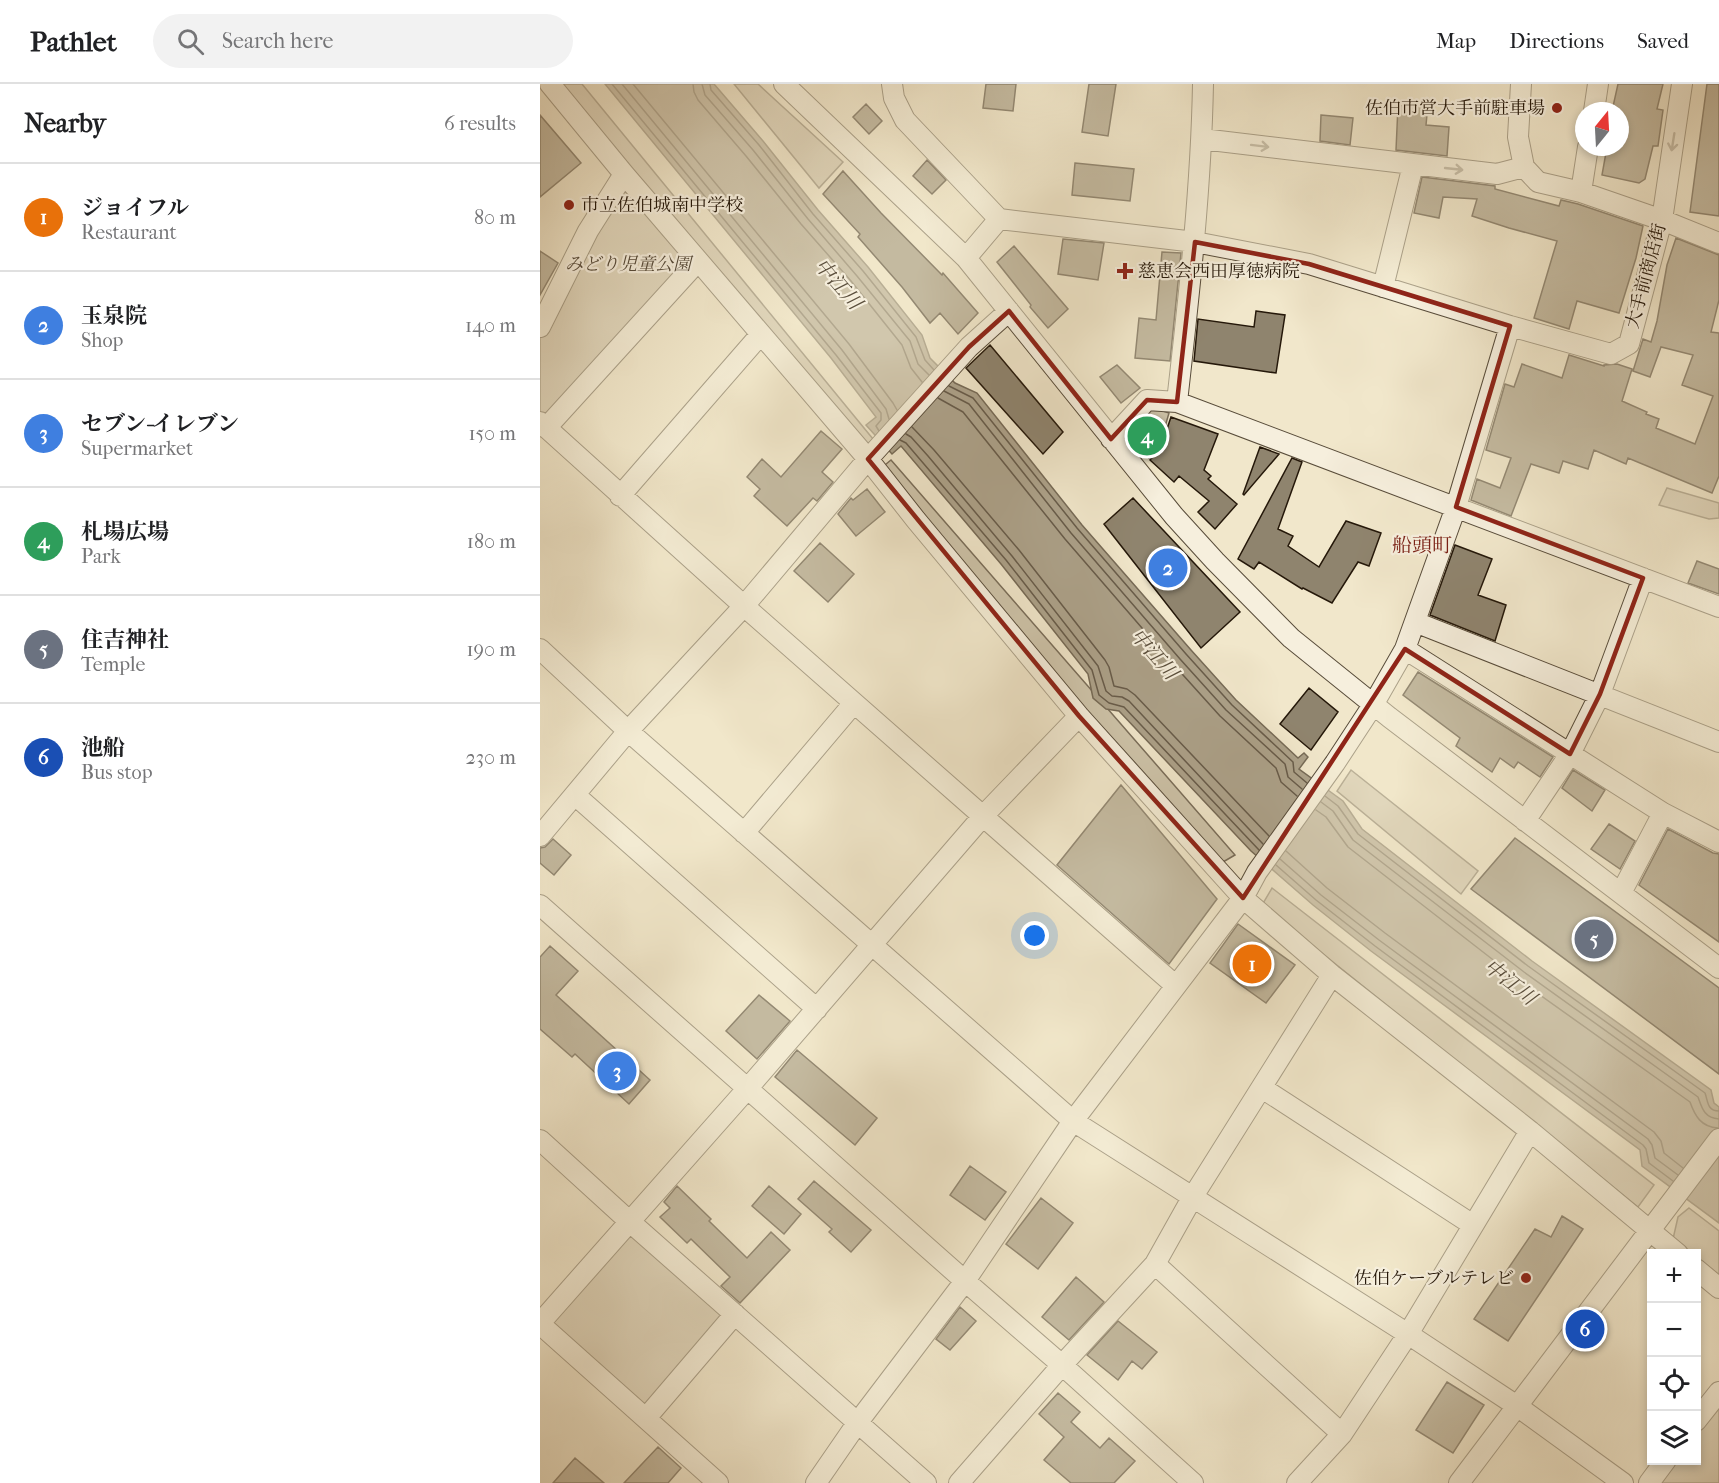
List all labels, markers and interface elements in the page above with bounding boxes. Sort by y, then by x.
search box [153,14,573,68]
text: Pathlet [30,25,117,58]
icon: search [174,25,207,58]
text: Search here [222,28,333,54]
text: Map [1436,29,1476,53]
text: Directions [1509,29,1604,53]
text: Saved [1637,29,1689,53]
place label: 佐伯市営大手前駐車場 [1365,98,1545,119]
marker: 佐伯市営大手前駐車場 [1550,101,1564,115]
north arrow [1575,102,1629,156]
text: Nearby [24,108,106,139]
text: 6 results [444,112,516,135]
one-way arrow [1668,131,1679,151]
one-way arrow [1250,141,1269,152]
one-way arrow [1443,164,1463,175]
text: ジョイフル [81,195,189,221]
place label: 市立佐伯城南中学校 [581,195,743,216]
marker: 市立佐伯城南中学校 [562,198,576,212]
text: 1 [40,206,47,229]
text: 80 m [474,206,516,229]
text: Restaurant [81,221,177,244]
street label: 大手前商店街 [1622,221,1670,331]
park label: みどり児童公園 [565,254,694,275]
water label: 中江川 [810,254,868,316]
place label: 慈恵会西田厚徳病院 [1138,261,1300,282]
marker: 慈恵会西田厚徳病院 [1116,262,1134,280]
text: 玉泉院 [81,303,147,329]
text: 2 [38,314,49,337]
text: 140 m [465,314,516,337]
text: Shop [81,329,123,352]
text: セブン-イレブン [81,411,239,437]
pin: 4 [1128,414,1166,458]
text: 3 [39,422,48,445]
text: 150 m [468,422,516,445]
text: Supermarket [81,437,193,460]
text: 札場広場 [81,519,169,545]
text: 4 [38,530,49,553]
text: 180 m [467,530,516,553]
district label: 船頭町 [1392,534,1452,557]
text: Park [81,545,121,568]
pin: 2 [1148,546,1188,590]
water label: 中江川 [1126,624,1184,686]
text: 住吉神社 [81,627,169,653]
text: 5 [39,638,48,661]
text: 190 m [466,638,516,661]
text: Temple [81,653,145,676]
text: 池船 [81,735,125,761]
text: 6 [38,746,49,769]
text: 230 m [466,746,516,769]
text: Bus stop [81,761,153,784]
pin: 5 [1574,916,1614,962]
your location [1020,921,1049,950]
pin: 1 [1232,942,1272,986]
water label: 中江川 [1479,954,1542,1011]
pin: 3 [598,1048,637,1094]
map controls [1647,1249,1701,1465]
button: + [1647,1249,1701,1303]
place label: 佐伯ケーブルテレビ [1354,1268,1514,1289]
marker: 佐伯ケーブルテレビ [1519,1271,1533,1285]
button: − [1647,1303,1701,1357]
pin: 6 [1566,1306,1604,1352]
button: locate [1647,1357,1701,1411]
button: layers [1647,1411,1701,1465]

